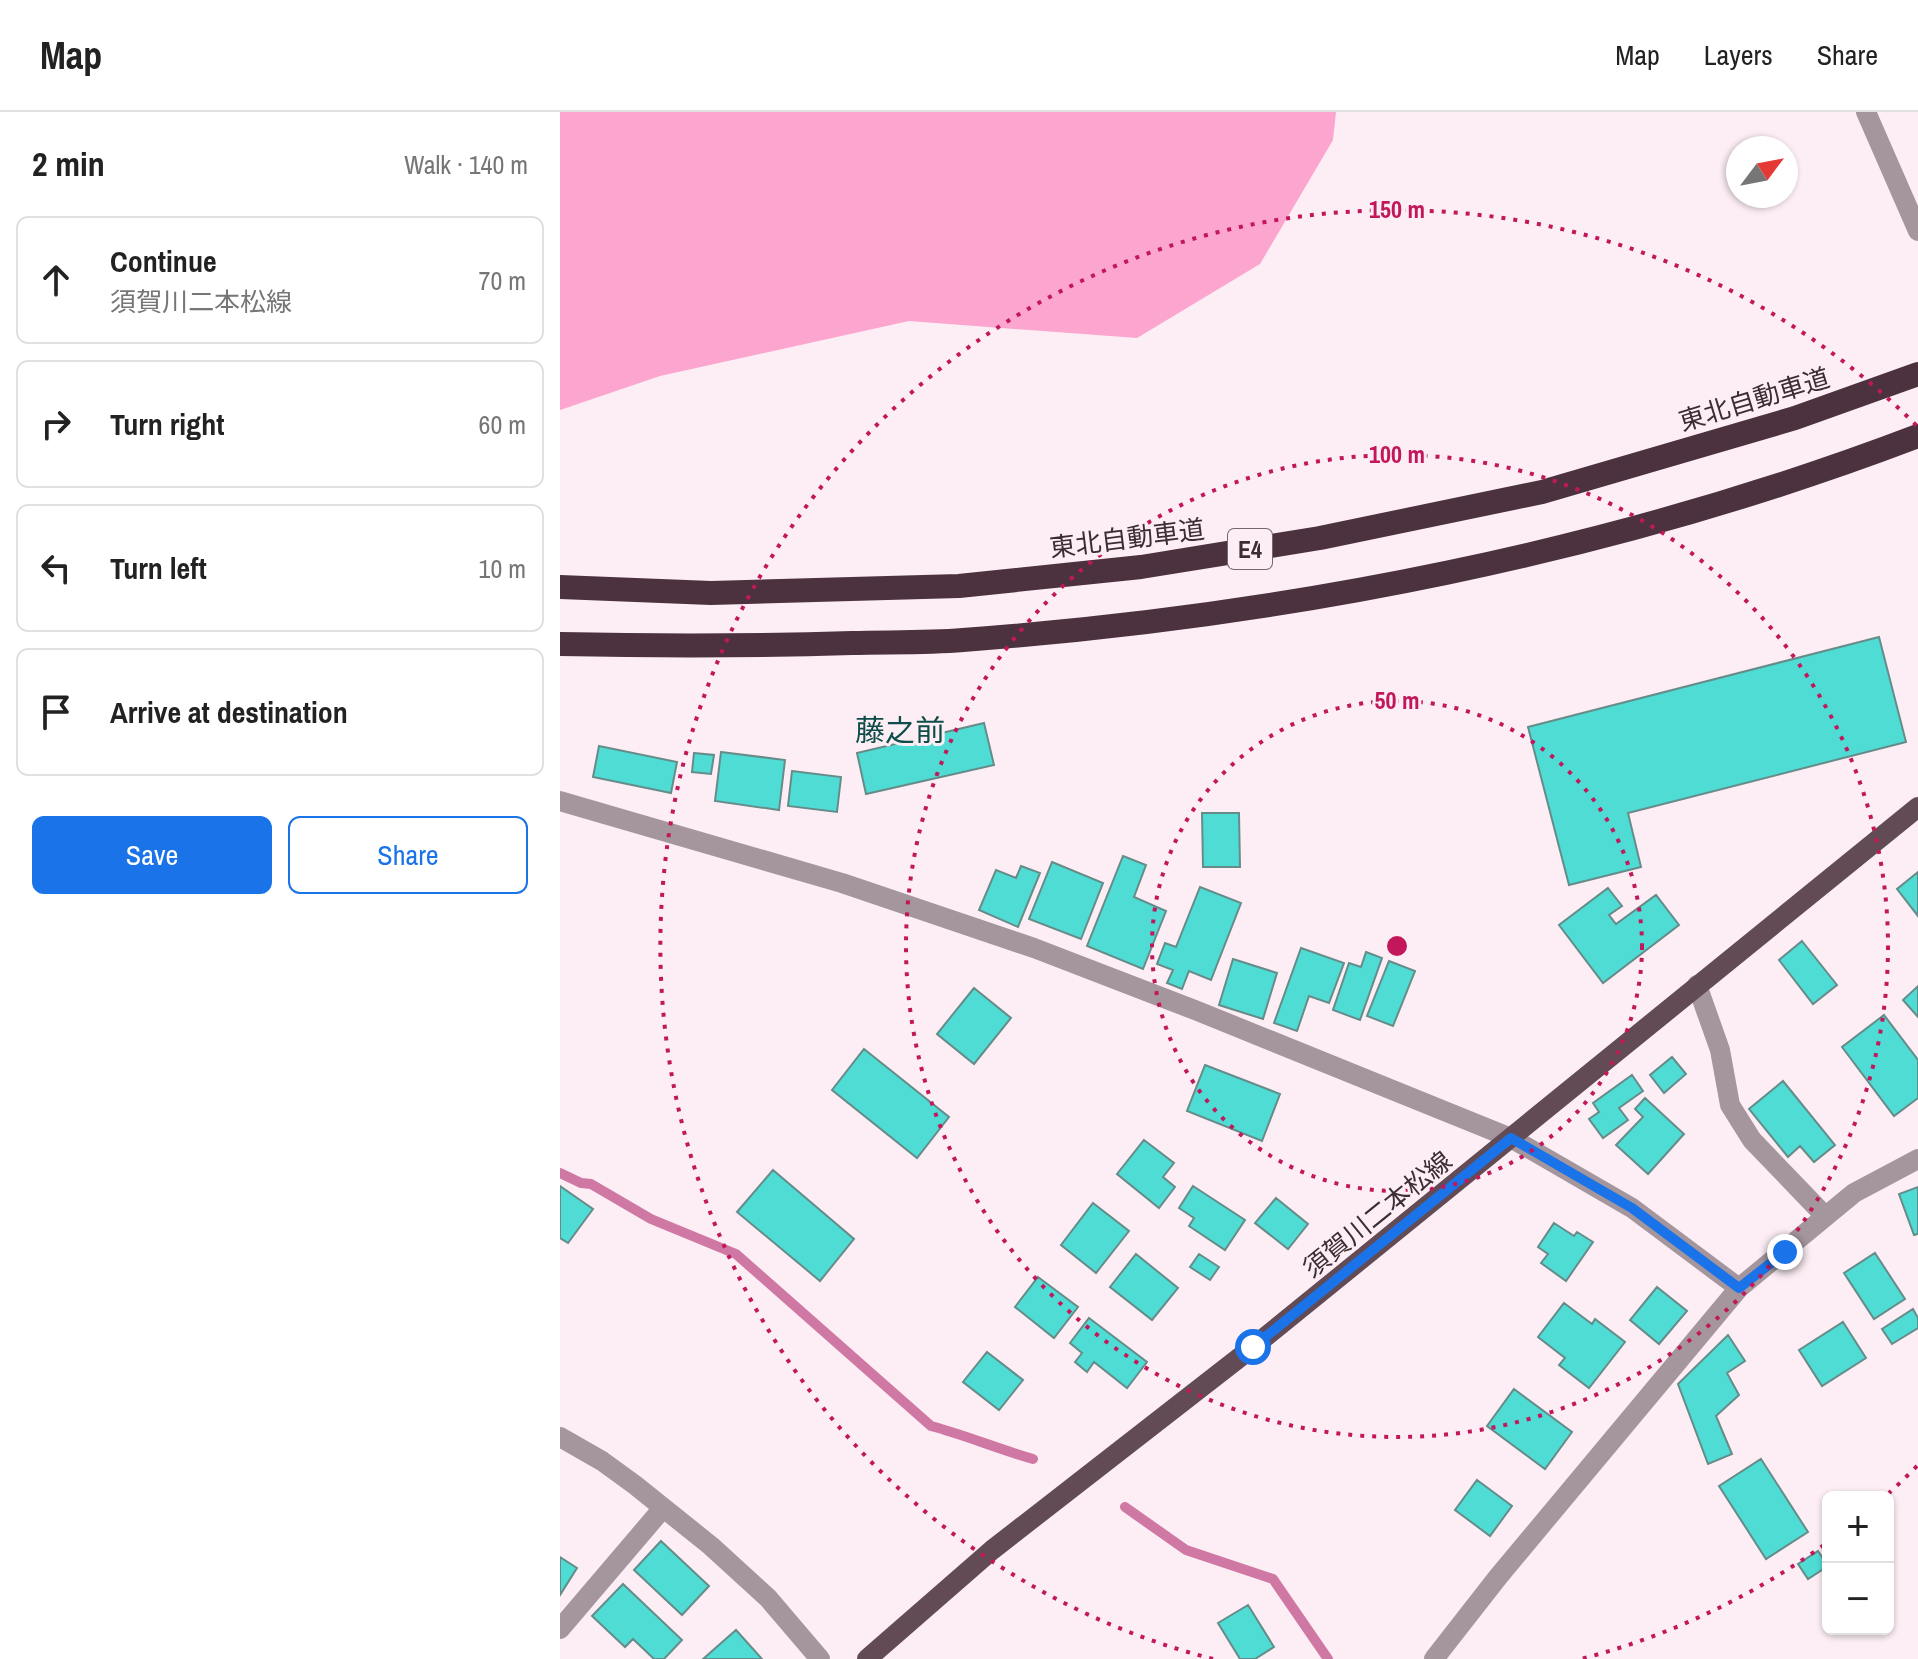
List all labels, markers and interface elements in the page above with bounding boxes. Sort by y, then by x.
text: Map [40,30,102,81]
text: Map [1615,36,1660,74]
text: Layers [1704,36,1773,74]
text: Share [1817,36,1878,74]
north arrow [1726,136,1798,208]
text: 2 min [32,141,105,187]
text: Walk · 140 m [404,147,528,182]
text: 150 m [1369,193,1425,225]
text: Continue [110,241,217,281]
icon: ahead [34,258,78,302]
text: 70 m [479,263,526,298]
text: 須賀川二本松線 [110,284,292,319]
street label: 東北自動車道 [1674,359,1834,439]
icon: right [34,402,78,446]
text: Turn right [110,404,224,444]
text: 60 m [479,407,526,442]
text: 100 m [1369,438,1425,470]
street label: 東北自動車道 [1047,511,1207,565]
road number: E4 [1228,529,1272,569]
icon: left [34,546,78,590]
text: Turn left [110,548,207,588]
text: 10 m [479,551,526,586]
text: 50 m [1375,684,1419,716]
icon: arrive [34,690,78,734]
text: Arrive at destination [110,692,348,732]
district label: 藤之前 [855,710,945,750]
button: Save [32,816,272,894]
button: Share [288,816,528,894]
centre of rings [1383,932,1411,960]
street label: 須賀川二本松線 [1295,1143,1459,1285]
route end [1767,1234,1803,1270]
route start [1235,1329,1271,1365]
map controls [1822,1491,1894,1635]
button: + [1822,1491,1894,1563]
button: − [1822,1563,1894,1635]

